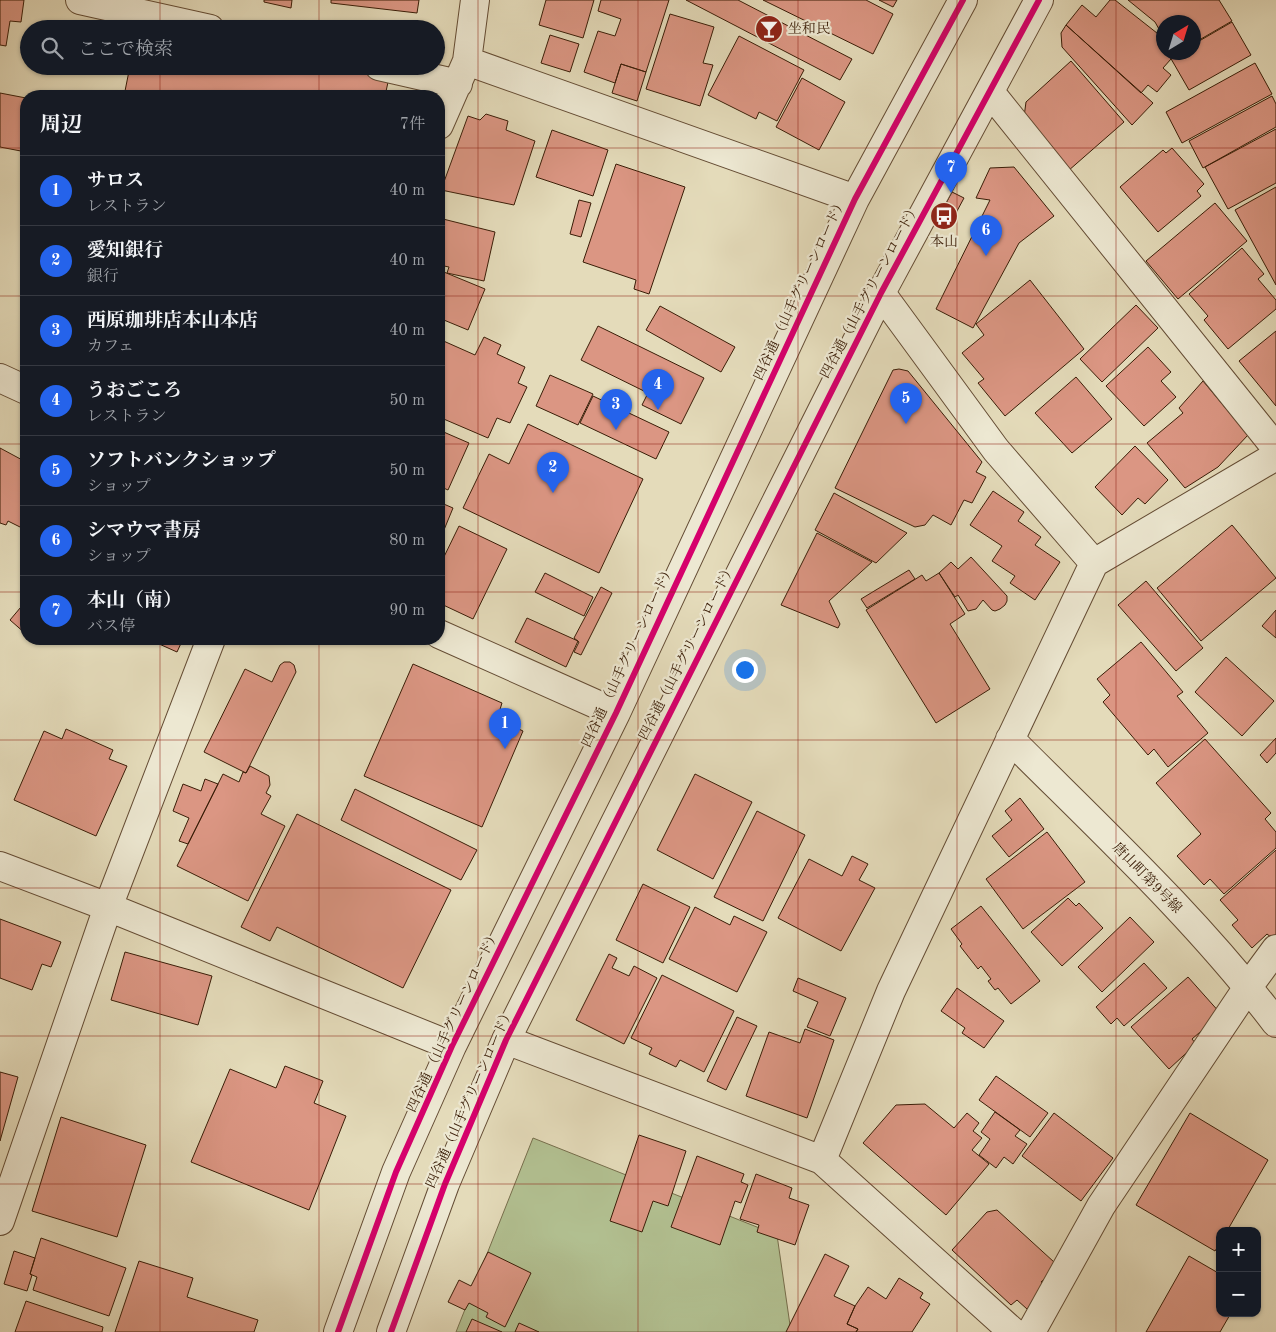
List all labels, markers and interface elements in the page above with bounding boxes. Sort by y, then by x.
bar icon: 坐和民 [754,14,784,44]
north arrow [1156,15,1201,60]
search box [20,20,445,75]
place label: 坐和民 [788,21,830,36]
icon: search [38,34,66,62]
text: ここで検索 [78,41,173,60]
text: 周辺 [40,115,82,136]
text: 7件 [400,117,425,133]
pin: 7 [935,152,967,193]
text: サロス [87,172,144,191]
text: 1 [51,183,61,199]
text: 40 m [389,183,425,199]
street label: 四谷通 （山手グリーンロード） [751,195,849,382]
text: レストラン [87,199,167,215]
street label: 四谷通（山手グリーンロード） [817,201,922,381]
bus stop icon: 本山 [929,201,959,231]
pin: 6 [970,215,1002,256]
place label: 本山 [930,234,958,249]
text: 愛知銀行 [87,242,163,261]
text: 2 [51,253,61,269]
text: 40 m [389,253,425,269]
text: 銀行 [87,269,119,285]
text: 西原珈琲店本山本店 [87,312,258,331]
text: 3 [51,323,61,339]
text: 40 m [389,323,425,339]
text: カフェ [87,339,134,355]
pin: 4 [642,369,674,410]
text: うおごころ [87,382,182,401]
pin: 5 [890,383,922,424]
pin: 3 [600,389,632,430]
text: 4 [51,393,61,409]
text: 50 m [389,393,425,409]
text: レストラン [87,409,167,425]
text: ソフトバンクショップ [87,452,276,471]
pin: 2 [537,452,569,493]
text: 5 [51,463,61,479]
text: 50 m [389,463,425,479]
text: ショップ [87,479,151,495]
text: シマウマ書房 [87,522,201,541]
text: 6 [51,533,61,549]
text: 80 m [389,533,425,549]
text: ショップ [87,549,151,565]
street label: 四谷通（山手グリーンロード） [635,561,738,742]
street label: 四谷通 （山手グリーンロード） [579,562,677,749]
text: 本山（南） [87,592,182,611]
text: 7 [51,603,61,619]
text: 90 m [389,603,425,619]
text: バス停 [87,619,135,635]
your location [732,657,758,683]
pin: 1 [489,708,521,749]
street label: 唐山町第9号線 [1110,839,1185,916]
street label: 四谷通 （山手グリーンロード） [404,927,502,1114]
street label: 四谷通（山手グリーンロード） [423,1005,516,1190]
map controls [1216,1227,1261,1317]
button: + [1216,1227,1261,1272]
button: − [1216,1272,1261,1317]

